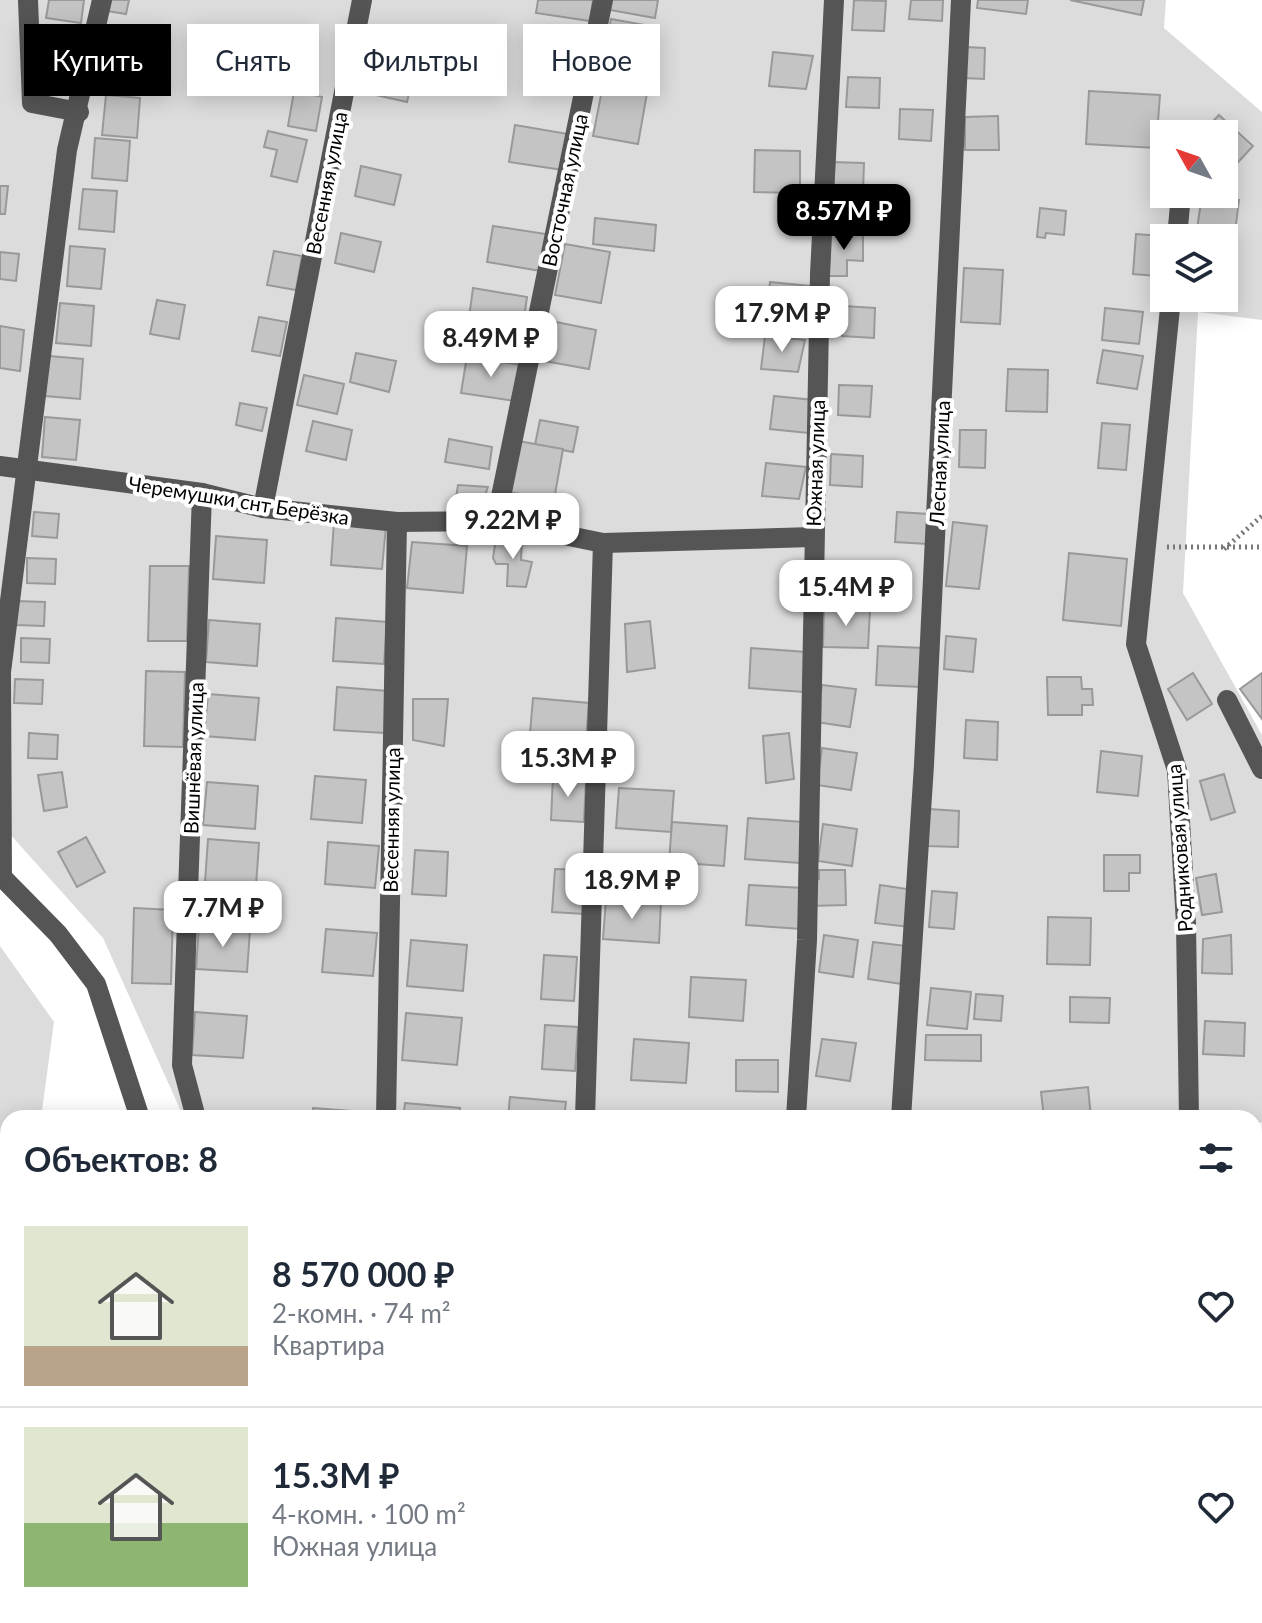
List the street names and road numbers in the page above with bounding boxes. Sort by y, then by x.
street label: Весенняя улица [300,109,352,257]
street label: Восточная улица [536,111,592,269]
street label: Южная улица [801,399,829,527]
street label: Лесная улица [924,400,954,527]
street label: Черемушки снт Берёзка [127,471,351,529]
street label: Вишнёвая улица [178,682,208,834]
street label: Весенняя улица [378,747,404,893]
street label: Родниковая улица [1161,763,1197,933]

